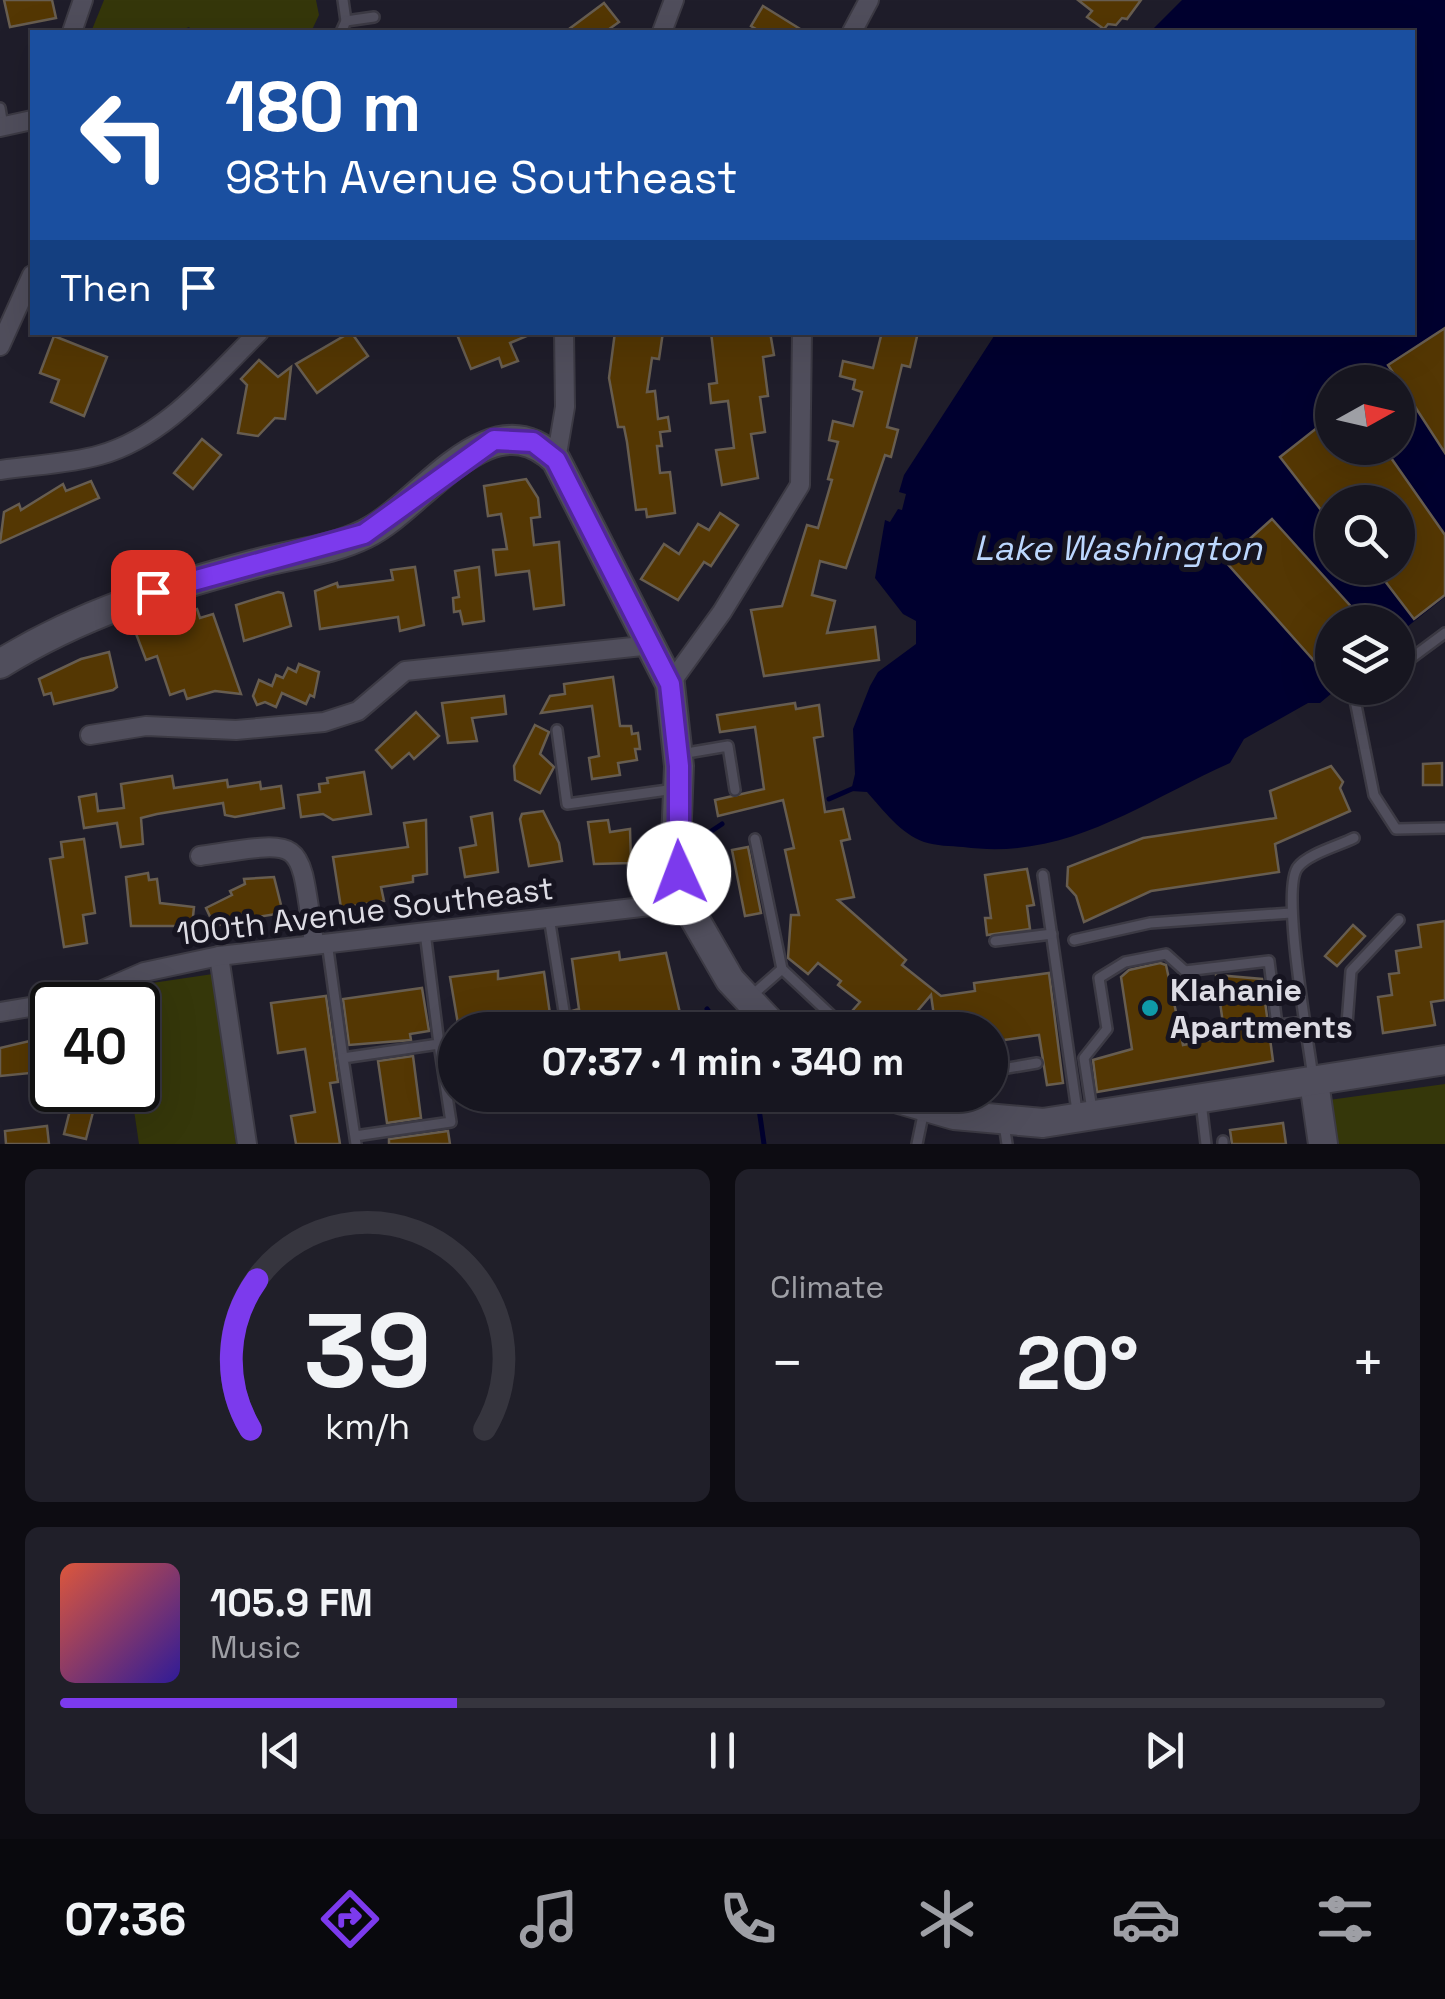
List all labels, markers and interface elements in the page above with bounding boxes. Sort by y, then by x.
text: 180 m [225,62,422,151]
icon: left [60,70,190,200]
text: 98th Avenue Southeast [225,149,738,206]
icon: arrive [171,260,226,315]
text: Then [60,264,151,312]
north arrow [1315,365,1415,465]
map controls [1315,365,1415,705]
button: search [1315,485,1415,585]
water label: Lake Washington [974,526,1262,570]
pin [111,550,196,635]
icon: arrive [126,565,181,620]
button: layers [1315,605,1415,705]
position arrow [627,821,731,925]
street label: 100th Avenue Southeast [174,868,556,954]
place label: Klahanie Apartments [1170,970,1353,1047]
speed limit sign: 40 [30,982,160,1112]
marker: Klahanie Apartments [1139,997,1161,1019]
text: 07:37 · 1 min · 340 m [542,1038,904,1086]
text: Climate [770,1267,884,1307]
text: 39 [304,1285,431,1417]
text: 20° [1016,1315,1139,1411]
text: − [770,1328,804,1398]
text: + [1351,1328,1385,1398]
text: km/h [325,1404,410,1449]
text: 105.9 FM [210,1579,373,1627]
text: Music [210,1627,301,1667]
icon: previous [253,1723,308,1778]
icon: pause [695,1723,750,1778]
icon: next [1137,1723,1192,1778]
icon: directions [315,1884,385,1954]
icon: music [514,1884,584,1954]
icon: phone [713,1884,783,1954]
icon: climate [912,1884,982,1954]
icon: car [1111,1884,1181,1954]
icon: filters [1310,1884,1380,1954]
text: 07:36 [65,1891,186,1948]

